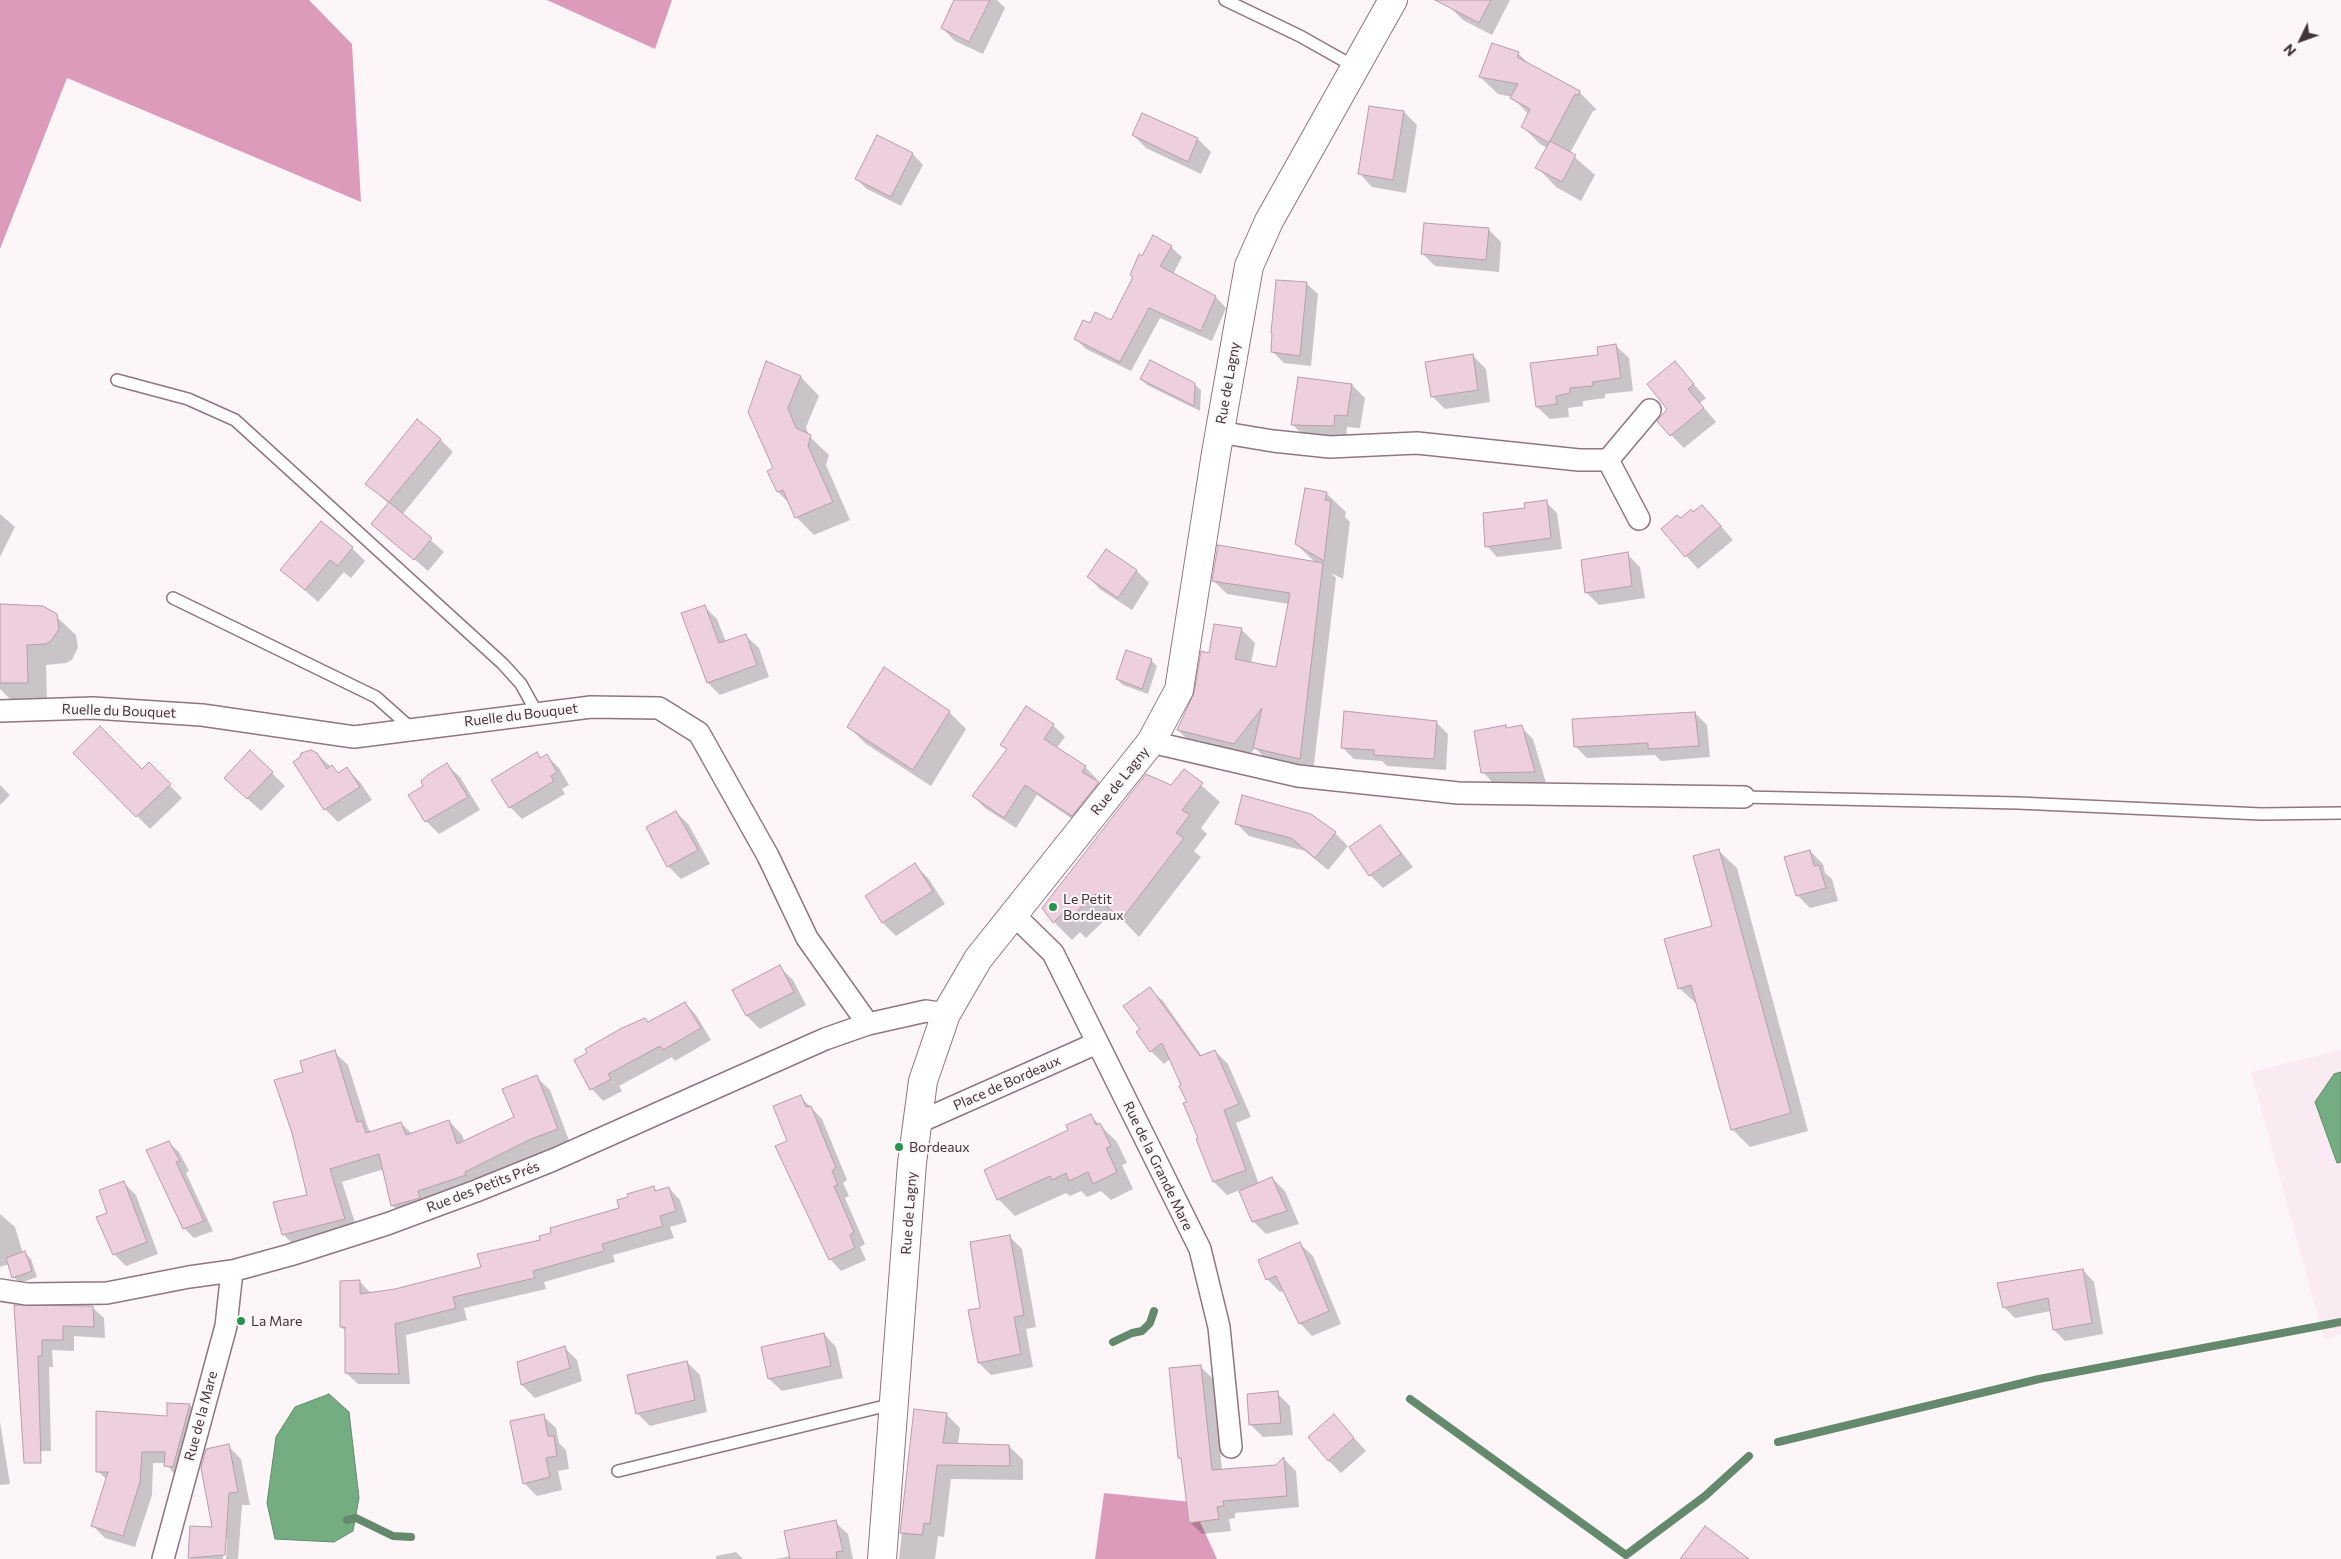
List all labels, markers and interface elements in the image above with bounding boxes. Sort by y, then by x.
north arrow [2276,15,2326,65]
text: N [2280,41,2299,60]
street label: Rue de Lagny [1212,340,1244,426]
street label: Ruelle du Bouquet [463,700,579,730]
street label: Ruelle du Bouquet [61,701,177,721]
street label: Rue de Lagny [1087,743,1153,819]
place label: Le Petit Bordeaux [1063,891,1124,924]
marker: Le Petit Bordeaux [1047,901,1059,913]
street label: Place de Bordeaux [951,1052,1063,1114]
street label: Rue de la Grande Mare [1119,1099,1197,1233]
place label: Bordeaux [909,1139,970,1155]
marker: Bordeaux [893,1141,905,1153]
street label: Rue des Petits Prés [424,1158,542,1216]
street label: Rue de Lagny [898,1171,920,1255]
place label: La Mare [251,1313,302,1329]
marker: La Mare [235,1315,247,1327]
street label: Rue de la Mare [181,1369,221,1463]

